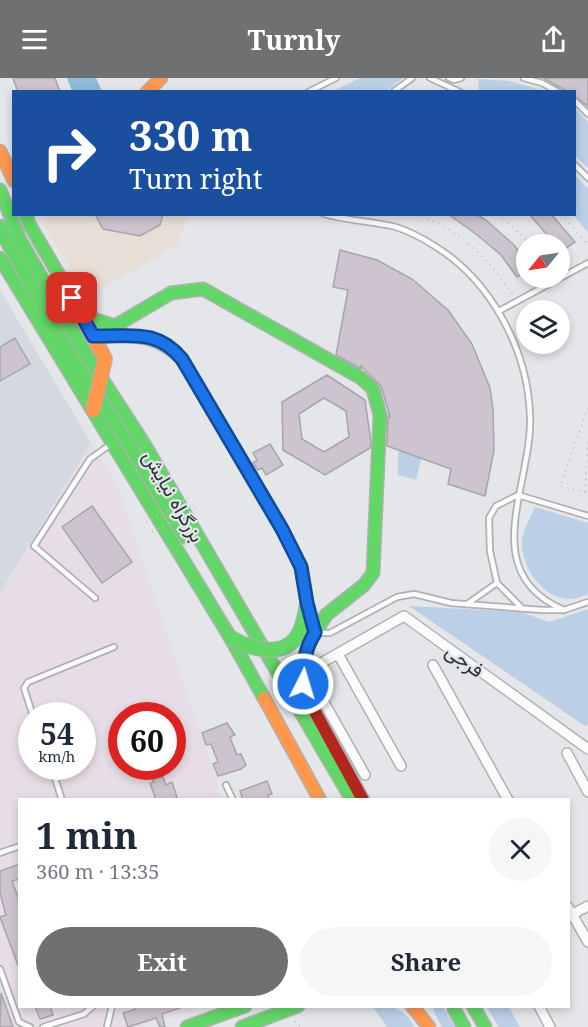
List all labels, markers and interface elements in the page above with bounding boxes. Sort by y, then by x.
text: Turnly [248,21,340,58]
icon: menu [18,23,51,56]
icon: share [537,23,570,56]
text: 330 m [129,106,253,163]
icon: right [30,114,108,192]
text: Turn right [129,160,262,197]
north arrow [516,234,570,288]
map controls [516,234,570,354]
pin [46,272,97,323]
icon: arrive [55,281,88,314]
button: layers [516,300,570,354]
street label: بزرگراه نیایش [137,445,211,547]
street label: فرجی [440,637,490,683]
position arrow [271,652,335,716]
speed limit sign: 60 [108,702,186,780]
text: 54 [40,713,74,754]
text: km/h [39,746,75,766]
text: 1 min [36,811,138,860]
button: close [489,818,552,881]
text: 360 m · 13:35 [36,858,159,885]
button: Exit [36,927,288,996]
button: Share [300,927,552,996]

